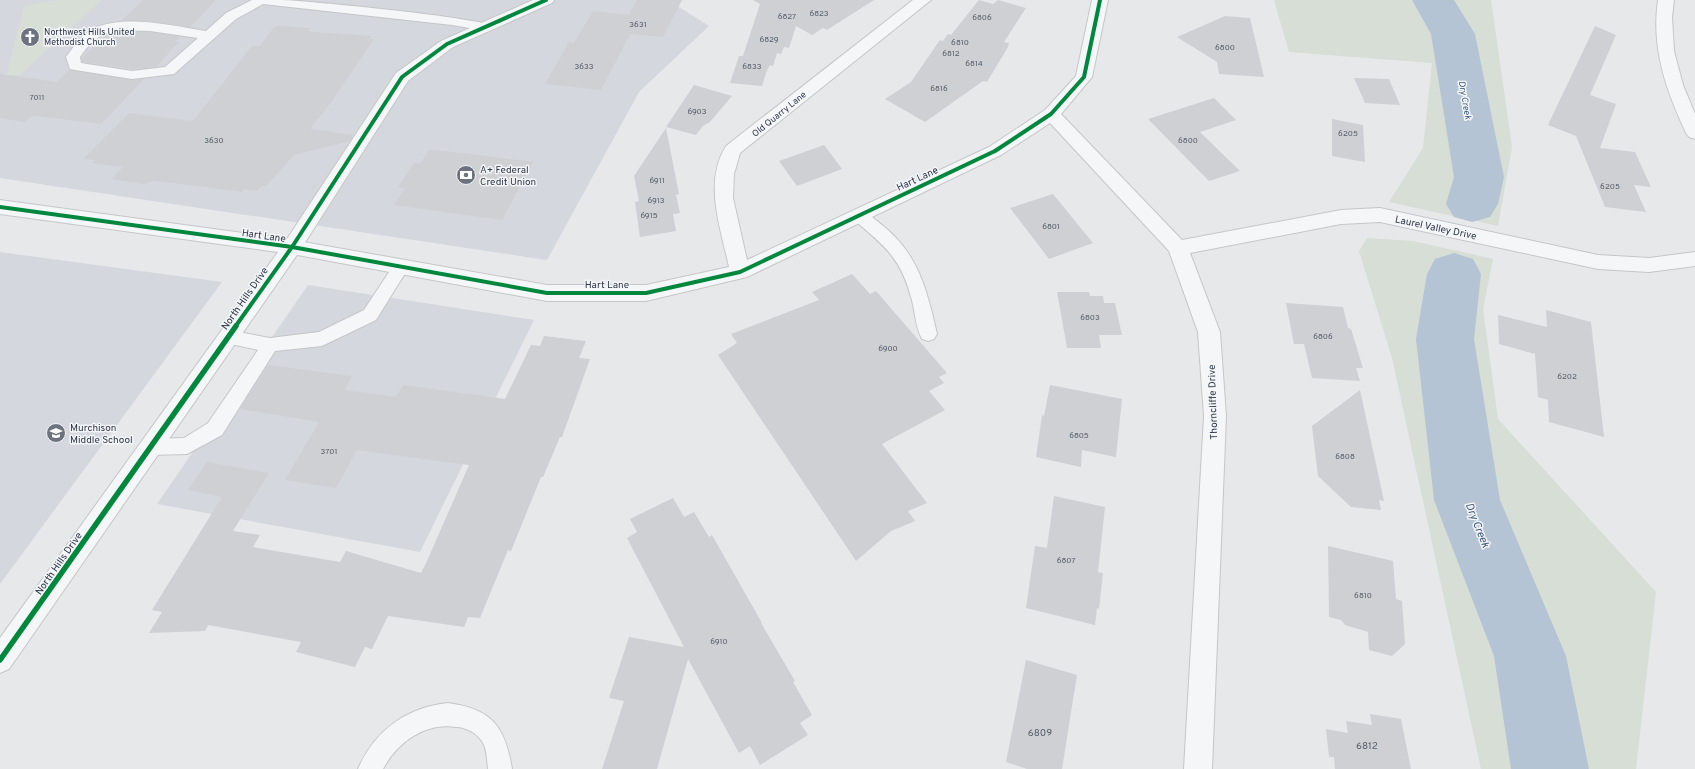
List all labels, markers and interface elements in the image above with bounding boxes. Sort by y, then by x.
house number: 6823 [809,9,829,19]
house number: 6827 [778,12,796,22]
house number: 6806 [972,13,992,23]
house number: 3631 [629,20,647,30]
church icon: Northwest Hills United Methodist Church [19,26,41,48]
place label: Northwest Hills United Methodist Church [44,27,135,48]
house number: 6829 [759,35,779,45]
house number: 6810 [951,38,969,48]
house number: 6800 [1215,43,1235,53]
house number: 6812 [942,49,960,59]
house number: 6814 [965,59,983,69]
house number: 3633 [574,62,594,72]
house number: 6833 [742,62,762,72]
water label: Dry Creek [1456,80,1473,121]
house number: 6816 [930,84,948,94]
street label: Old Quarry Lane [750,89,809,140]
house number: 7011 [29,93,45,103]
house number: 6903 [687,107,707,117]
house number: 6205 [1338,129,1358,139]
house number: 3630 [204,136,224,146]
house number: 6800 [1178,136,1198,146]
bank icon: A+ Federal Credit Union [455,164,477,186]
place label: A+ Federal Credit Union [480,164,536,189]
street label: Hart Lane [895,164,941,195]
house number: 6911 [649,176,665,186]
house number: 6205 [1600,182,1620,192]
house number: 6913 [647,196,665,206]
house number: 6915 [640,211,658,221]
street label: Laurel Valley Drive [1394,213,1478,243]
house number: 6801 [1042,222,1060,232]
street label: Hart Lane [241,227,287,246]
street label: North Hills Drive [219,265,272,333]
street label: Hart Lane [585,279,629,292]
house number: 6803 [1080,313,1100,323]
house number: 6806 [1313,332,1333,342]
house number: 6900 [878,344,898,354]
street label: Thorncliffe Drive [1206,364,1221,440]
house number: 6202 [1557,372,1577,382]
school or university icon: Murchison Middle School [45,422,67,444]
place label: Murchison Middle School [70,422,133,447]
house number: 6805 [1069,431,1089,441]
house number: 3701 [321,447,337,457]
house number: 6808 [1335,452,1355,462]
water label: Dry Creek [1462,501,1493,550]
street label: North Hills Drive [33,530,86,598]
house number: 6807 [1057,556,1075,566]
house number: 6810 [1354,591,1372,601]
house number: 6910 [710,637,728,647]
house number: 6809 [1028,727,1052,740]
house number: 6812 [1356,740,1378,753]

